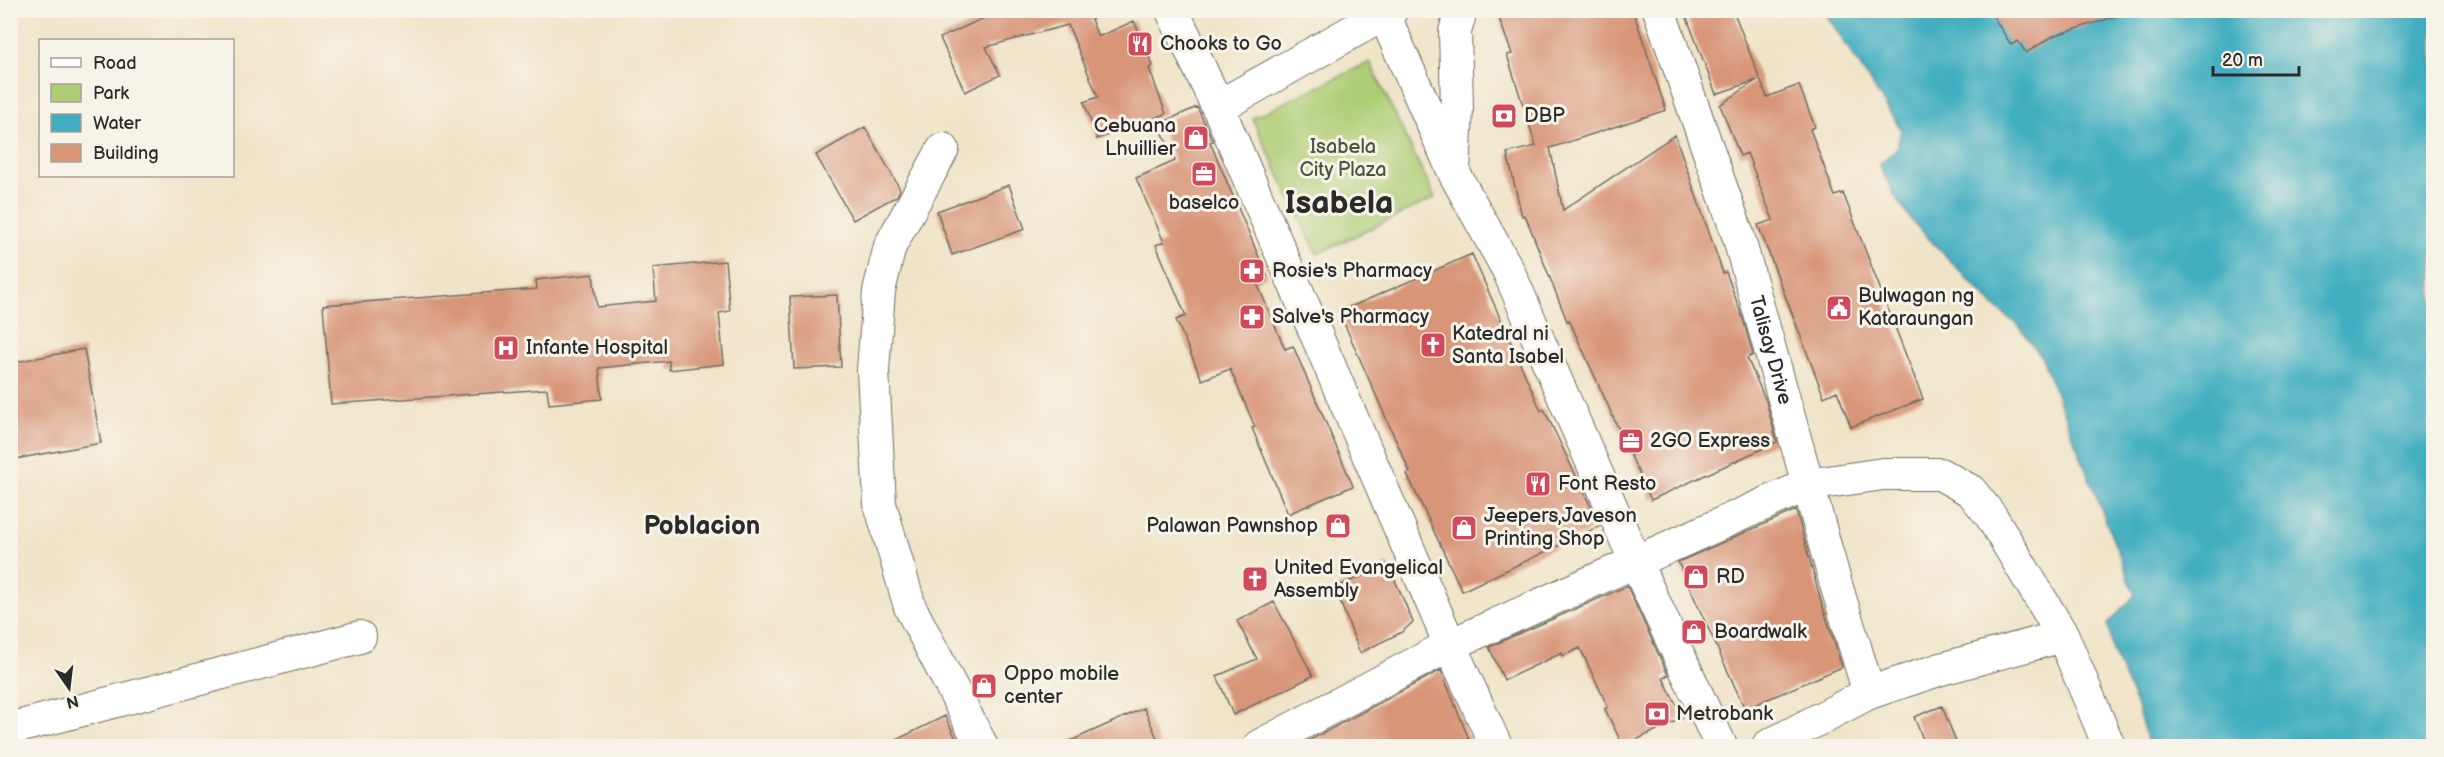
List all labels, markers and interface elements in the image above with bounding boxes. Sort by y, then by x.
restaurant icon: Chooks to Go [1125,29,1155,59]
place label: Chooks to Go [1160,32,1282,56]
legend [39,39,234,177]
scale bar [2213,39,2298,77]
text: 20 m [2222,50,2263,71]
text: Road [93,53,137,74]
text: Park [93,83,129,104]
bank icon: DBP [1489,101,1519,131]
place label: DBP [1524,104,1565,128]
text: Water [93,113,141,134]
place label: Cebuana Lhuillier [1094,114,1177,161]
shop icon: Cebuana Lhuillier [1181,123,1211,153]
park label: Isabela City Plaza [1299,135,1387,182]
text: Building [93,143,159,164]
office icon: baselco [1189,159,1219,189]
district label: Isabela [1285,184,1393,223]
place label: baselco [1169,191,1239,215]
pharmacy icon: Rosie's Pharmacy [1237,256,1267,286]
place label: Rosie's Pharmacy [1272,259,1432,283]
place label: Bulwagan ng Kataraungan [1858,284,1974,331]
street label: Talisay Drive [1744,293,1797,407]
public building icon: Bulwagan ng Kataraungan [1824,293,1854,323]
pharmacy icon: Salve's Pharmacy [1237,302,1267,332]
place label: Salve's Pharmacy [1272,305,1429,329]
place label: Katedral ni Santa Isabel [1452,322,1564,369]
church icon: Katedral ni Santa Isabel [1418,330,1448,360]
hospital icon: Infante Hospital [491,333,521,363]
place label: Infante Hospital [526,336,668,360]
office icon: 2GO Express [1616,426,1646,456]
place label: 2GO Express [1650,429,1770,453]
restaurant icon: Font Resto [1523,469,1553,499]
place label: Font Resto [1558,472,1656,496]
place label: Jeepers,Javeson Printing Shop [1484,504,1637,551]
district label: Poblacion [644,511,760,542]
shop icon: Palawan Pawnshop [1323,511,1353,541]
shop icon: Jeepers,Javeson Printing Shop [1449,513,1479,543]
place label: Palawan Pawnshop [1146,514,1318,538]
place label: United Evangelical Assembly [1274,556,1443,603]
shop icon: RD [1681,562,1711,592]
church icon: United Evangelical Assembly [1240,564,1270,594]
place label: RD [1716,565,1745,589]
shop icon: Boardwalk [1679,617,1709,647]
place label: Boardwalk [1714,620,1807,644]
north arrow [39,658,99,718]
place label: Oppo mobile center [1004,662,1119,709]
shop icon: Oppo mobile center [969,671,999,701]
text: N [64,690,80,712]
bank icon: Metrobank [1642,699,1672,729]
place label: Metrobank [1676,702,1773,726]

